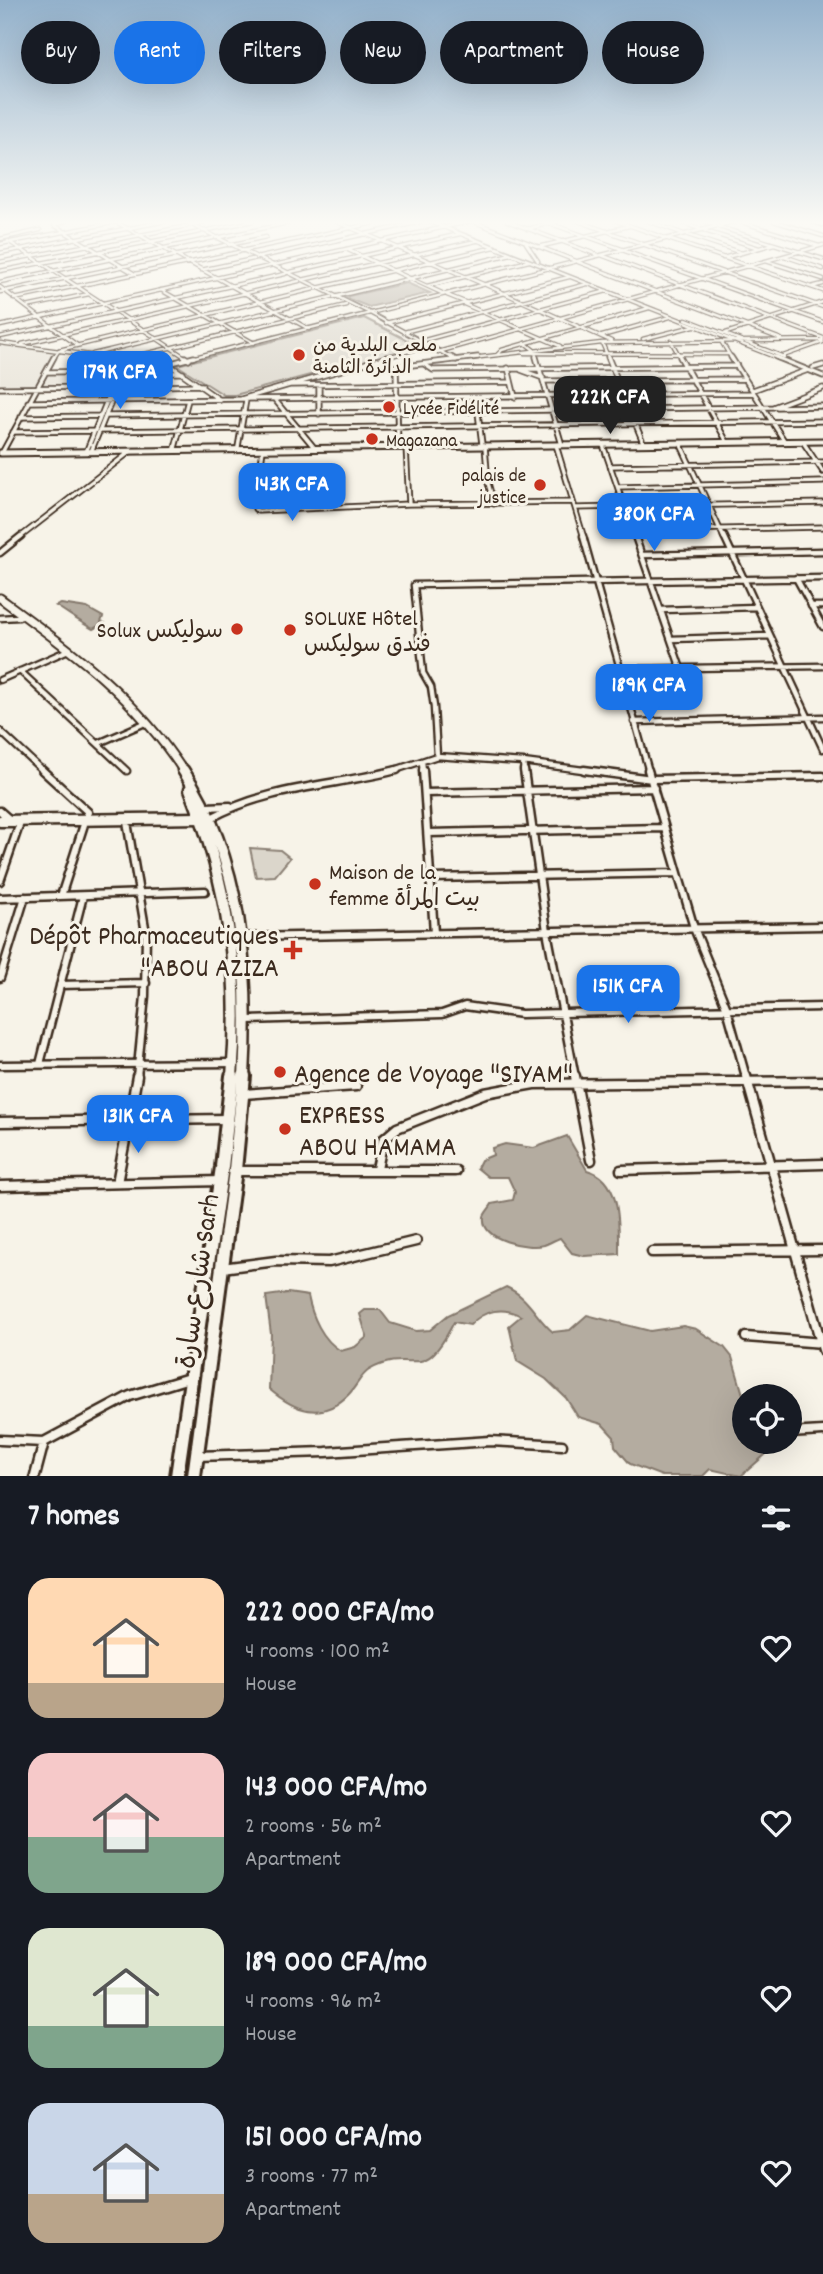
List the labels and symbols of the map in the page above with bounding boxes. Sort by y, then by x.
place label: ملعب البلدية من الدائرة الثامنة [313,334,437,383]
marker: ملعب البلدية من الدائرة الثامنة [291,347,307,363]
pin: 179K CFA [48,352,192,411]
pin: 222K CFA [538,376,682,436]
place label: Lycée Fidélité [403,397,499,424]
marker: Lycée Fidélité [381,399,397,415]
place label: Magazana [386,429,458,456]
marker: Magazana [364,431,380,447]
pin: 143K CFA [220,463,364,523]
place label: palais de justice [462,464,526,513]
marker: palais de justice [532,477,548,493]
pin: 380K CFA [582,494,726,553]
place label: SOLUXE Hôtel فندق سوليكس [304,604,431,663]
place label: Solux سوليكس [97,616,223,649]
marker: Solux سوليكس [229,621,245,637]
marker: SOLUXE Hôtel فندق سوليكس [282,622,298,638]
pin: 189K CFA [577,664,721,724]
place label: Maison de la femme بيت المرأة [329,858,480,917]
marker: Maison de la femme بيت المرأة [307,876,323,892]
place label: Dépôt Pharmaceutiques "ABOU AZIZA [29,919,279,991]
marker: Dépôt Pharmaceutiques "ABOU AZIZA [285,942,301,958]
pin: 151K CFA [556,965,700,1025]
place label: Agence de Voyage "SIYAM" [294,1057,573,1097]
marker: Agence de Voyage "SIYAM" [272,1064,288,1080]
pin: 131K CFA [66,1096,210,1155]
place label: EXPRESS ABOU HAMAMA [299,1098,457,1170]
marker: EXPRESS ABOU HAMAMA [277,1121,293,1137]
street label: شارع سارة Sarh [169,1192,233,1372]

